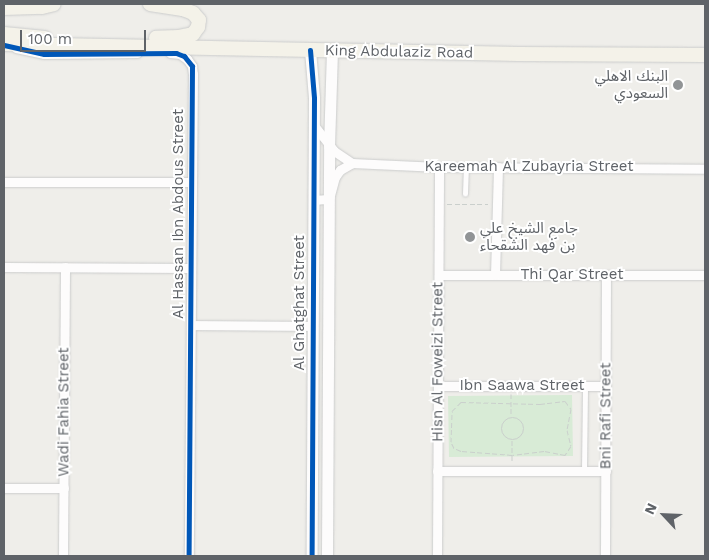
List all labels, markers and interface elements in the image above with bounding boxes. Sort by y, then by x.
scale bar [22,20,149,52]
text: 100 m [28,30,72,48]
street label: King Abdulaziz Road [324,42,474,62]
place label: البنك الاهلي السعودي [595,67,668,102]
marker: البنك الاهلي السعودي [672,79,684,91]
street label: Al Hassan Ibn Abdous Street [170,108,188,320]
street label: Kareemah Al Zubayria Street [424,158,634,176]
place label: جامع الشيخ علي بن فهد الشقحاء [480,219,578,254]
marker: جامع الشيخ علي بن فهد الشقحاء [464,231,476,243]
street label: Al Ghatghat Street [291,235,309,371]
street label: Thi Qar Street [520,266,624,284]
street label: Hisn Al Foweizi Street [429,281,447,443]
street label: Wadi Fahia Street [55,347,73,477]
street label: Bni Rafi Street [597,363,615,469]
street label: Ibn Saawa Street [459,377,585,395]
north arrow [639,490,689,540]
text: N [641,501,660,517]

